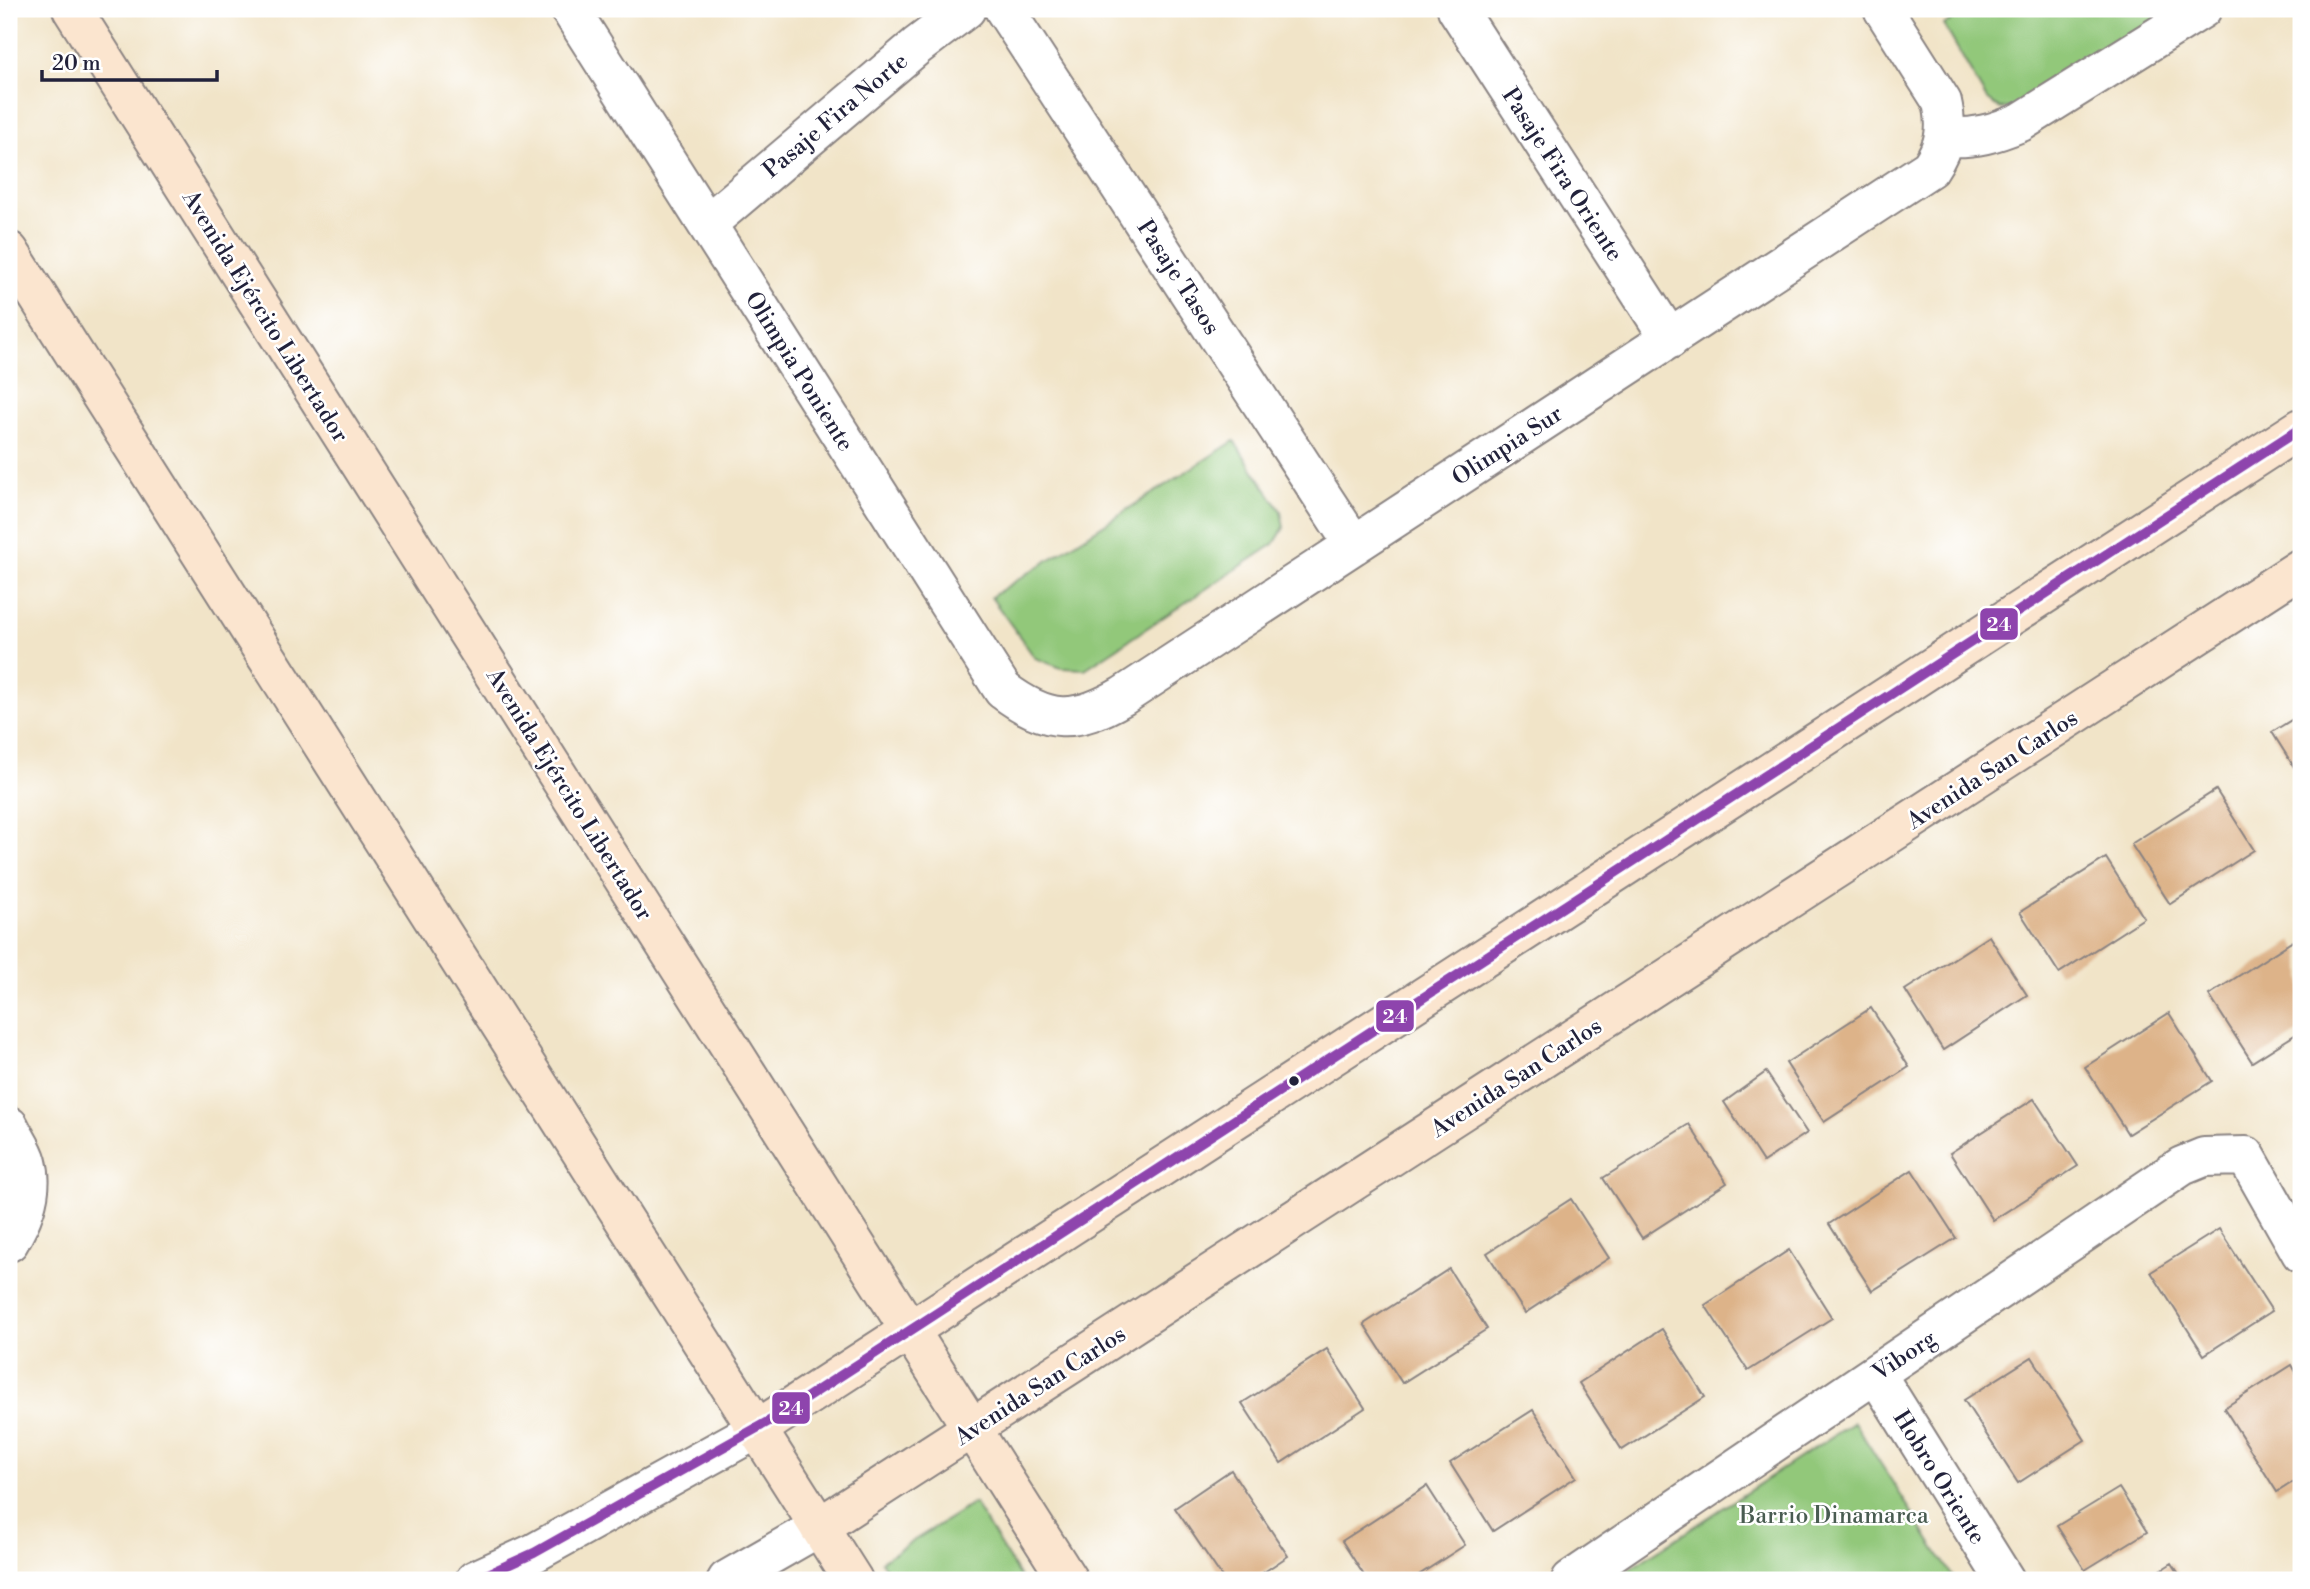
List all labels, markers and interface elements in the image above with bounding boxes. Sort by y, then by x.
scale bar [42,38,217,82]
street label: Pasaje Fira Norte [758,47,914,184]
text: 20 m [52,51,101,77]
street label: Pasaje Fira Oriente [1496,83,1629,267]
street label: Avenida Ejército Libertador [176,185,354,448]
street label: Pasaje Tasos [1131,215,1226,340]
street label: Olimpia Poniente [739,287,860,457]
street label: Olimpia Sur [1447,400,1568,492]
line badge: 24 [1979,607,2019,641]
text: 24 [1987,613,2012,637]
street label: Avenida Ejército Libertador [480,663,658,926]
street label: Avenida San Carlos [1901,704,2083,836]
line badge: 24 [1375,999,1415,1033]
text: 24 [1383,1005,1408,1029]
street label: Avenida San Carlos [1425,1012,1607,1144]
unlabelled marker [1287,1074,1301,1088]
street label: Avenida San Carlos [949,1320,1131,1452]
street label: Viborg [1867,1324,1942,1388]
line badge: 24 [771,1391,811,1425]
text: 24 [779,1397,804,1421]
street label: Hobro Oriente [1887,1405,1991,1550]
park label: Barrio Dinamarca [1738,1502,1929,1530]

